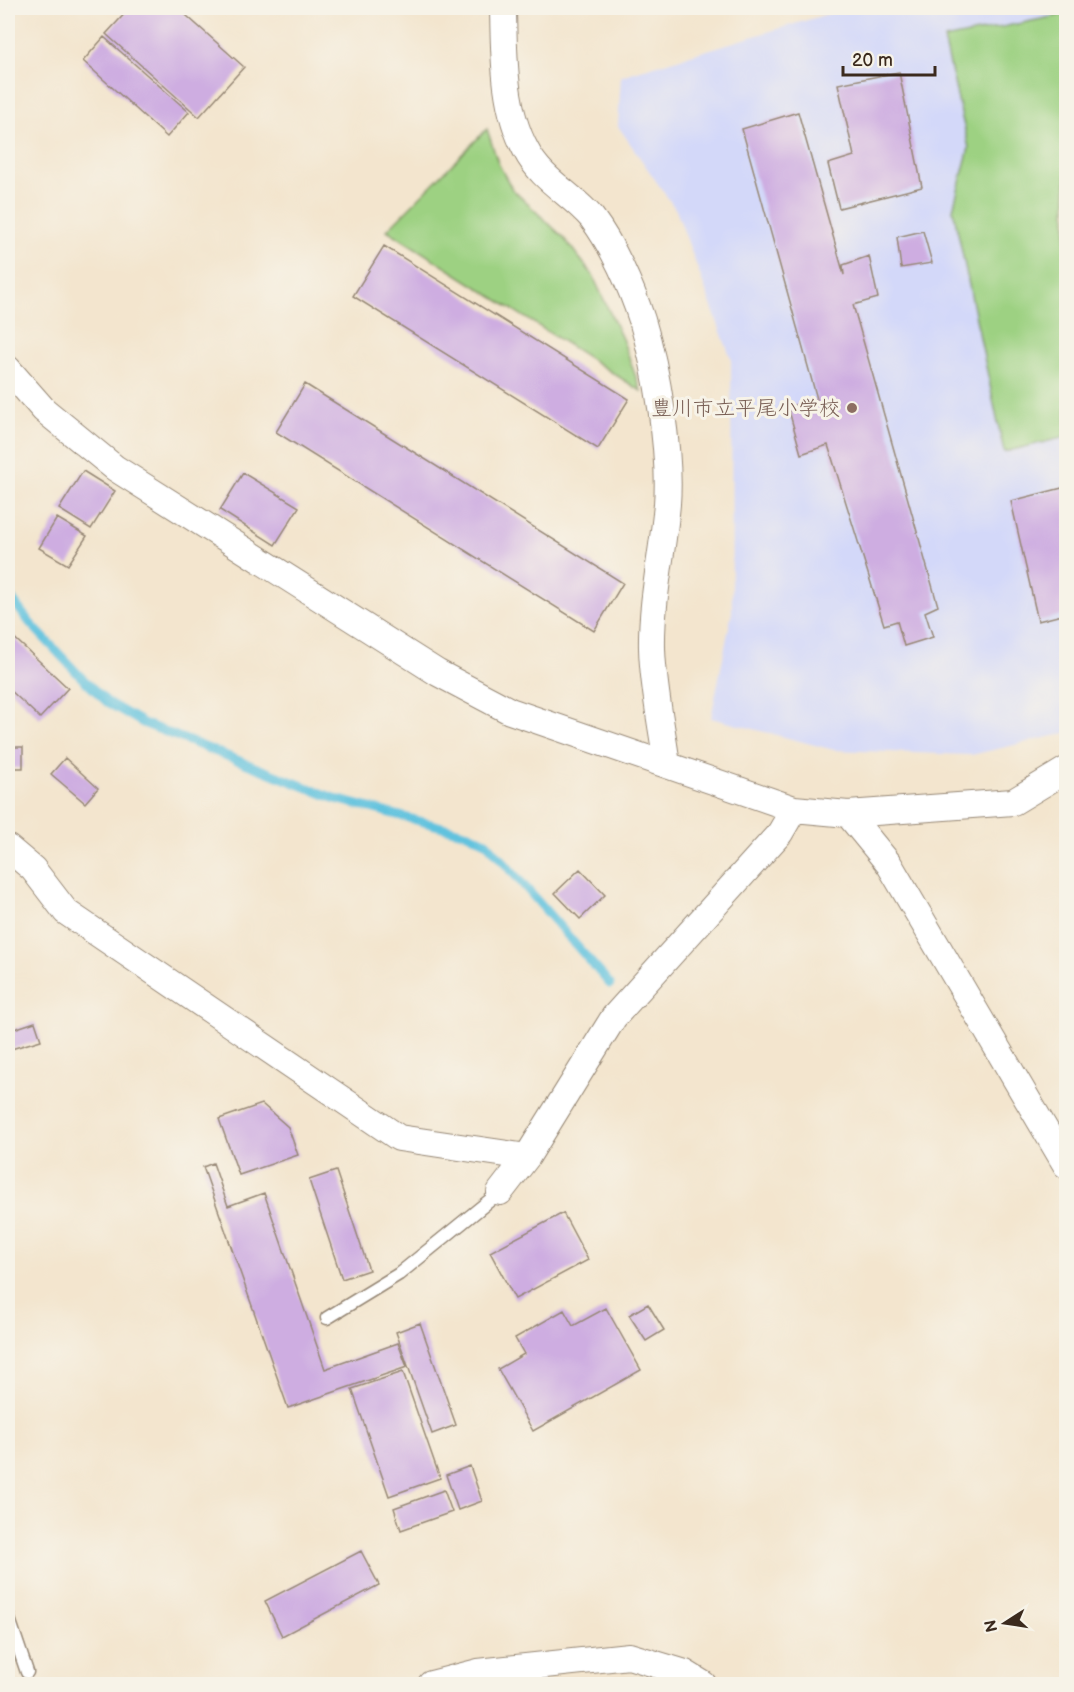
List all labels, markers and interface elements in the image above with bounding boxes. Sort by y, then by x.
scale bar [843,39,934,77]
text: 20 m [852,50,893,71]
place label: 豊川市立平尾小学校 [651,396,840,421]
marker: 豊川市立平尾小学校 [845,401,859,415]
north arrow [975,1593,1035,1653]
text: N [981,1618,1002,1634]

